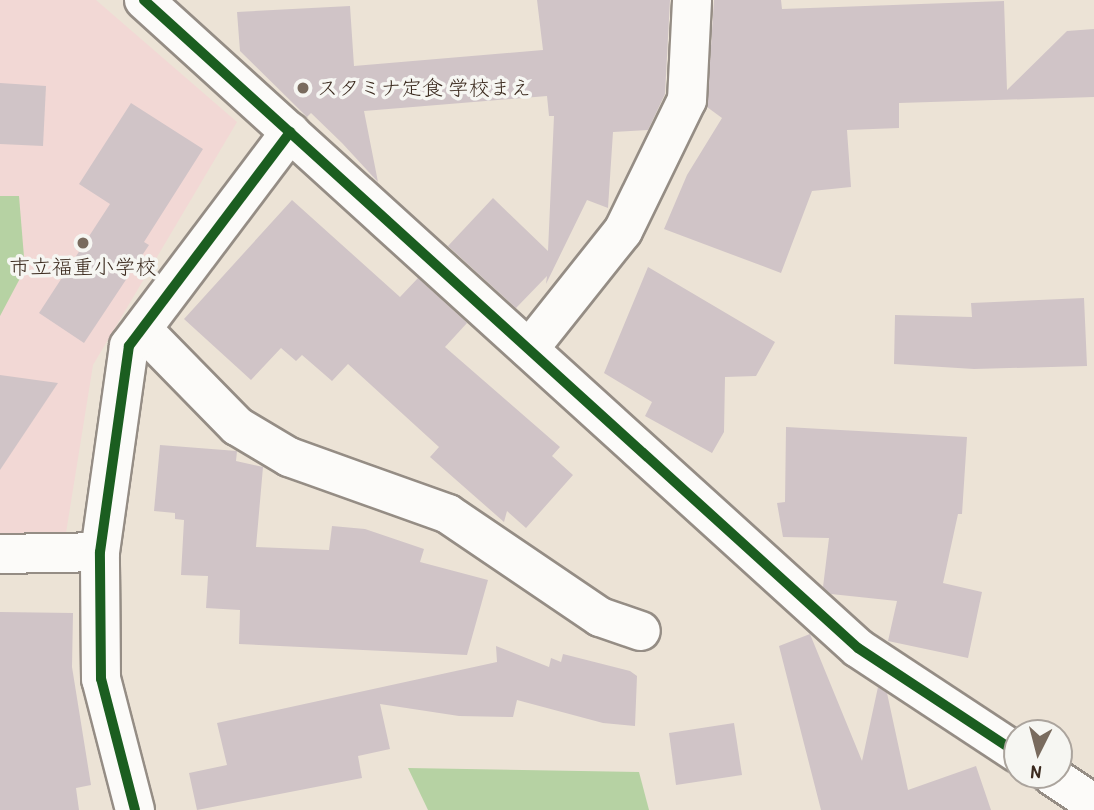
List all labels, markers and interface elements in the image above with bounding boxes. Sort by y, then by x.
place label: スタミナ定食 学校まえ [317,75,532,101]
marker: スタミナ定食 学校まえ [295,80,311,96]
marker: 市立福重小学校 [75,235,91,251]
place label: 市立福重小学校 [10,254,156,280]
north arrow [1003,719,1073,789]
text: N [1030,759,1042,786]

